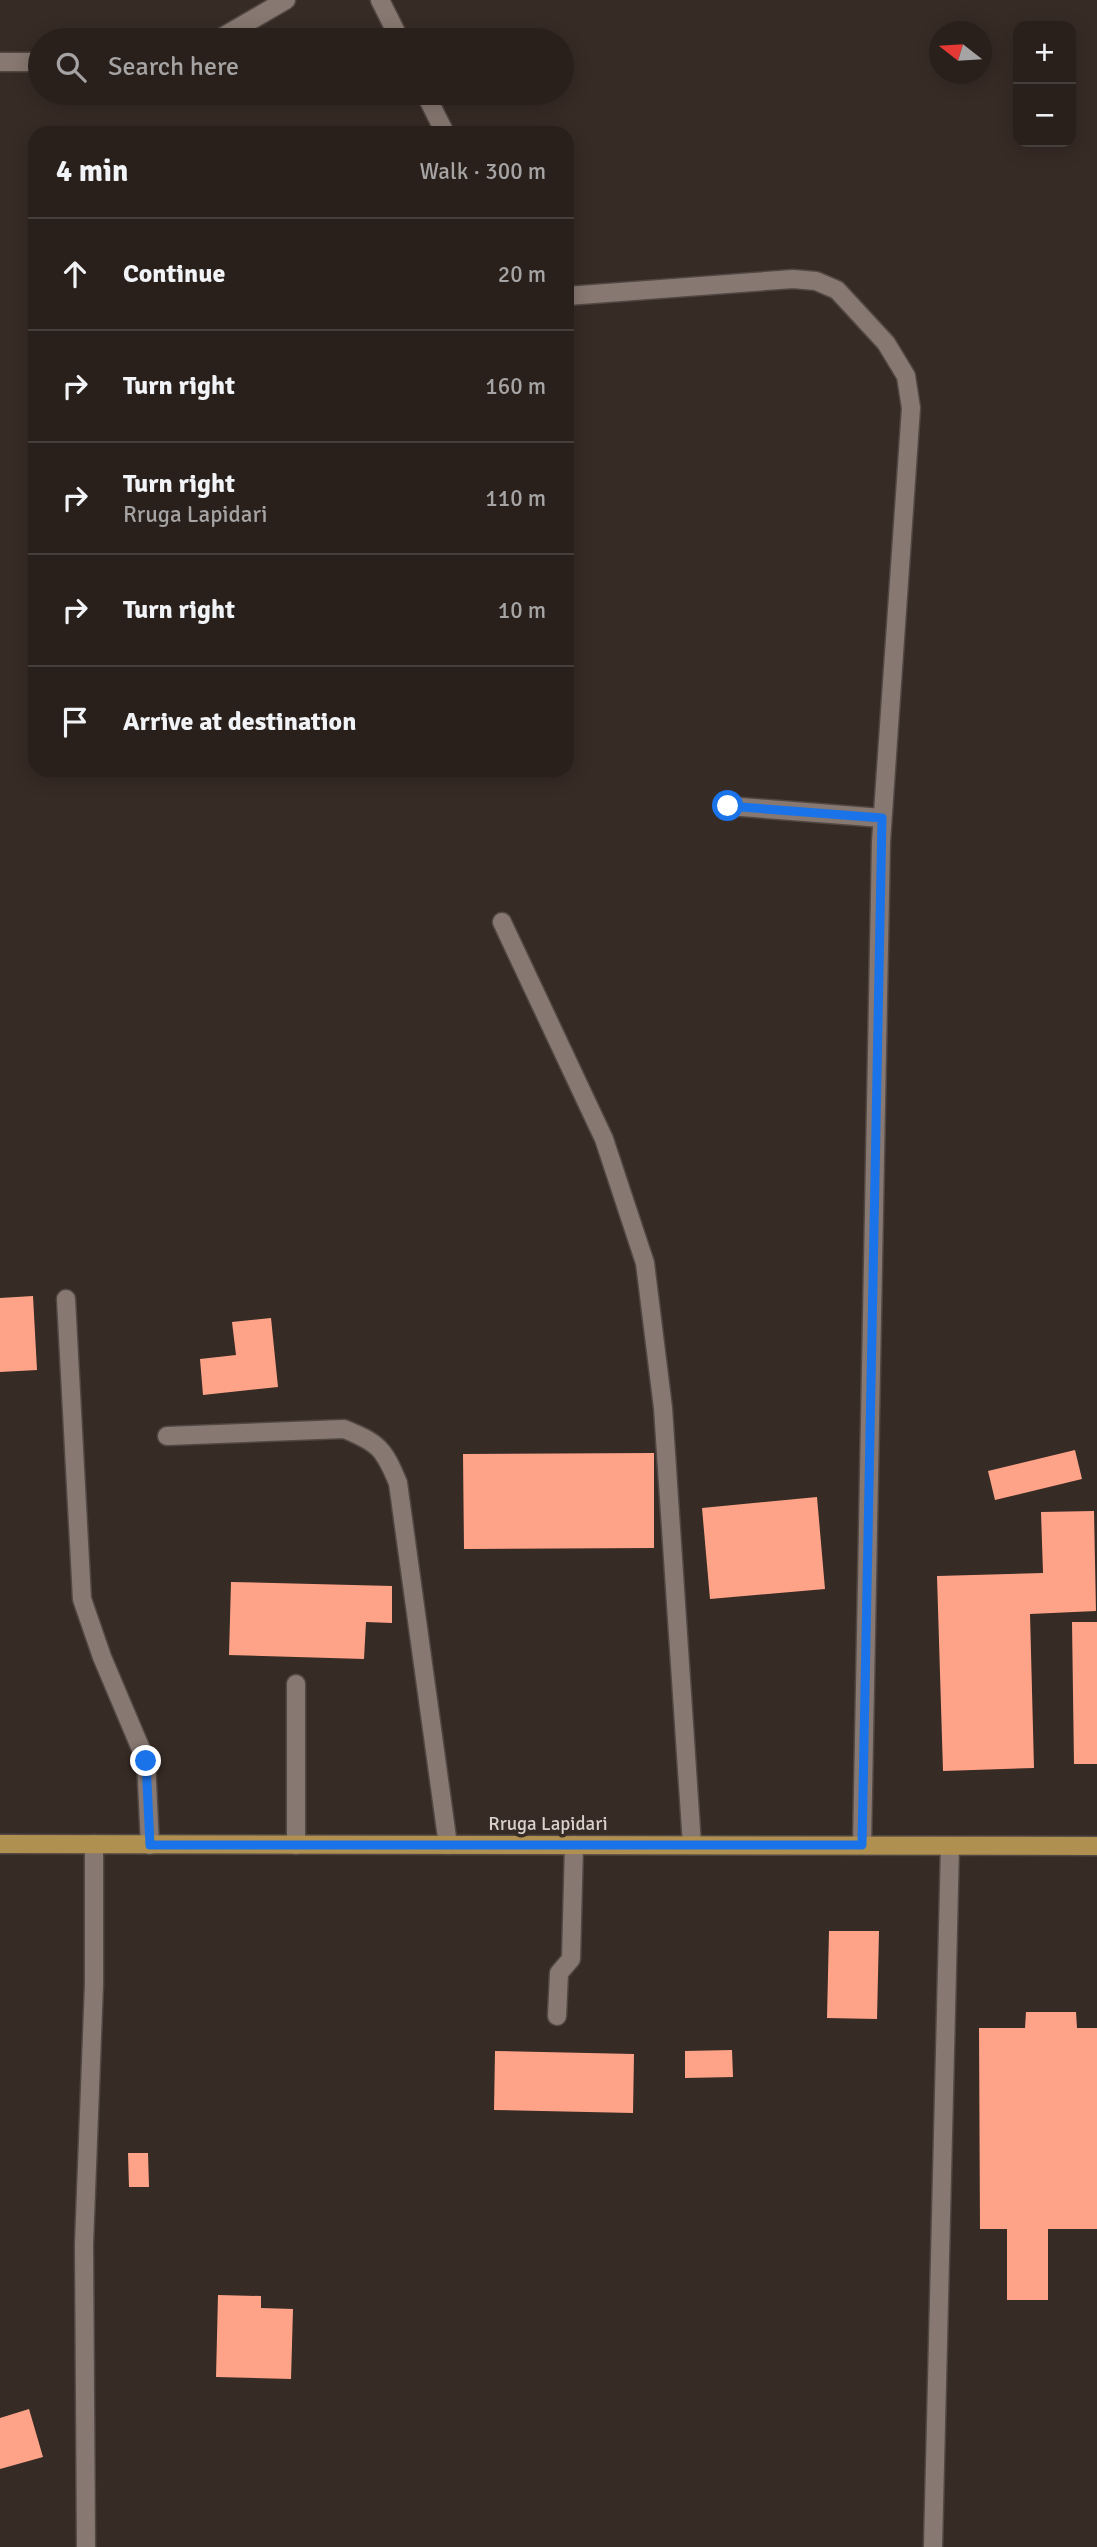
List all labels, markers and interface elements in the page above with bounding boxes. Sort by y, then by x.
north arrow [929,21,992,84]
map controls [1013,21,1076,147]
button: + [1013,21,1076,84]
search box [28,28,574,105]
icon: search [52,48,90,86]
text: Search here [108,51,239,83]
button: − [1013,84,1076,147]
text: 4 min [56,153,128,190]
text: Walk · 300 m [420,157,546,186]
icon: ahead [56,255,94,293]
text: Continue [123,258,225,290]
text: 20 m [498,260,546,289]
icon: right [56,367,94,405]
text: Turn right [123,370,235,402]
text: 160 m [485,372,546,401]
text: Turn right [123,468,235,500]
icon: right [56,479,94,517]
text: 110 m [485,484,546,513]
text: Rruga Lapidari [123,500,268,529]
icon: right [56,591,94,629]
text: Turn right [123,594,235,626]
text: 10 m [498,596,546,625]
icon: arrive [56,703,94,741]
text: Arrive at destination [123,706,356,738]
route start [712,790,743,821]
route end [130,1745,161,1776]
street label: Rruga Lapidari [488,1812,608,1836]

